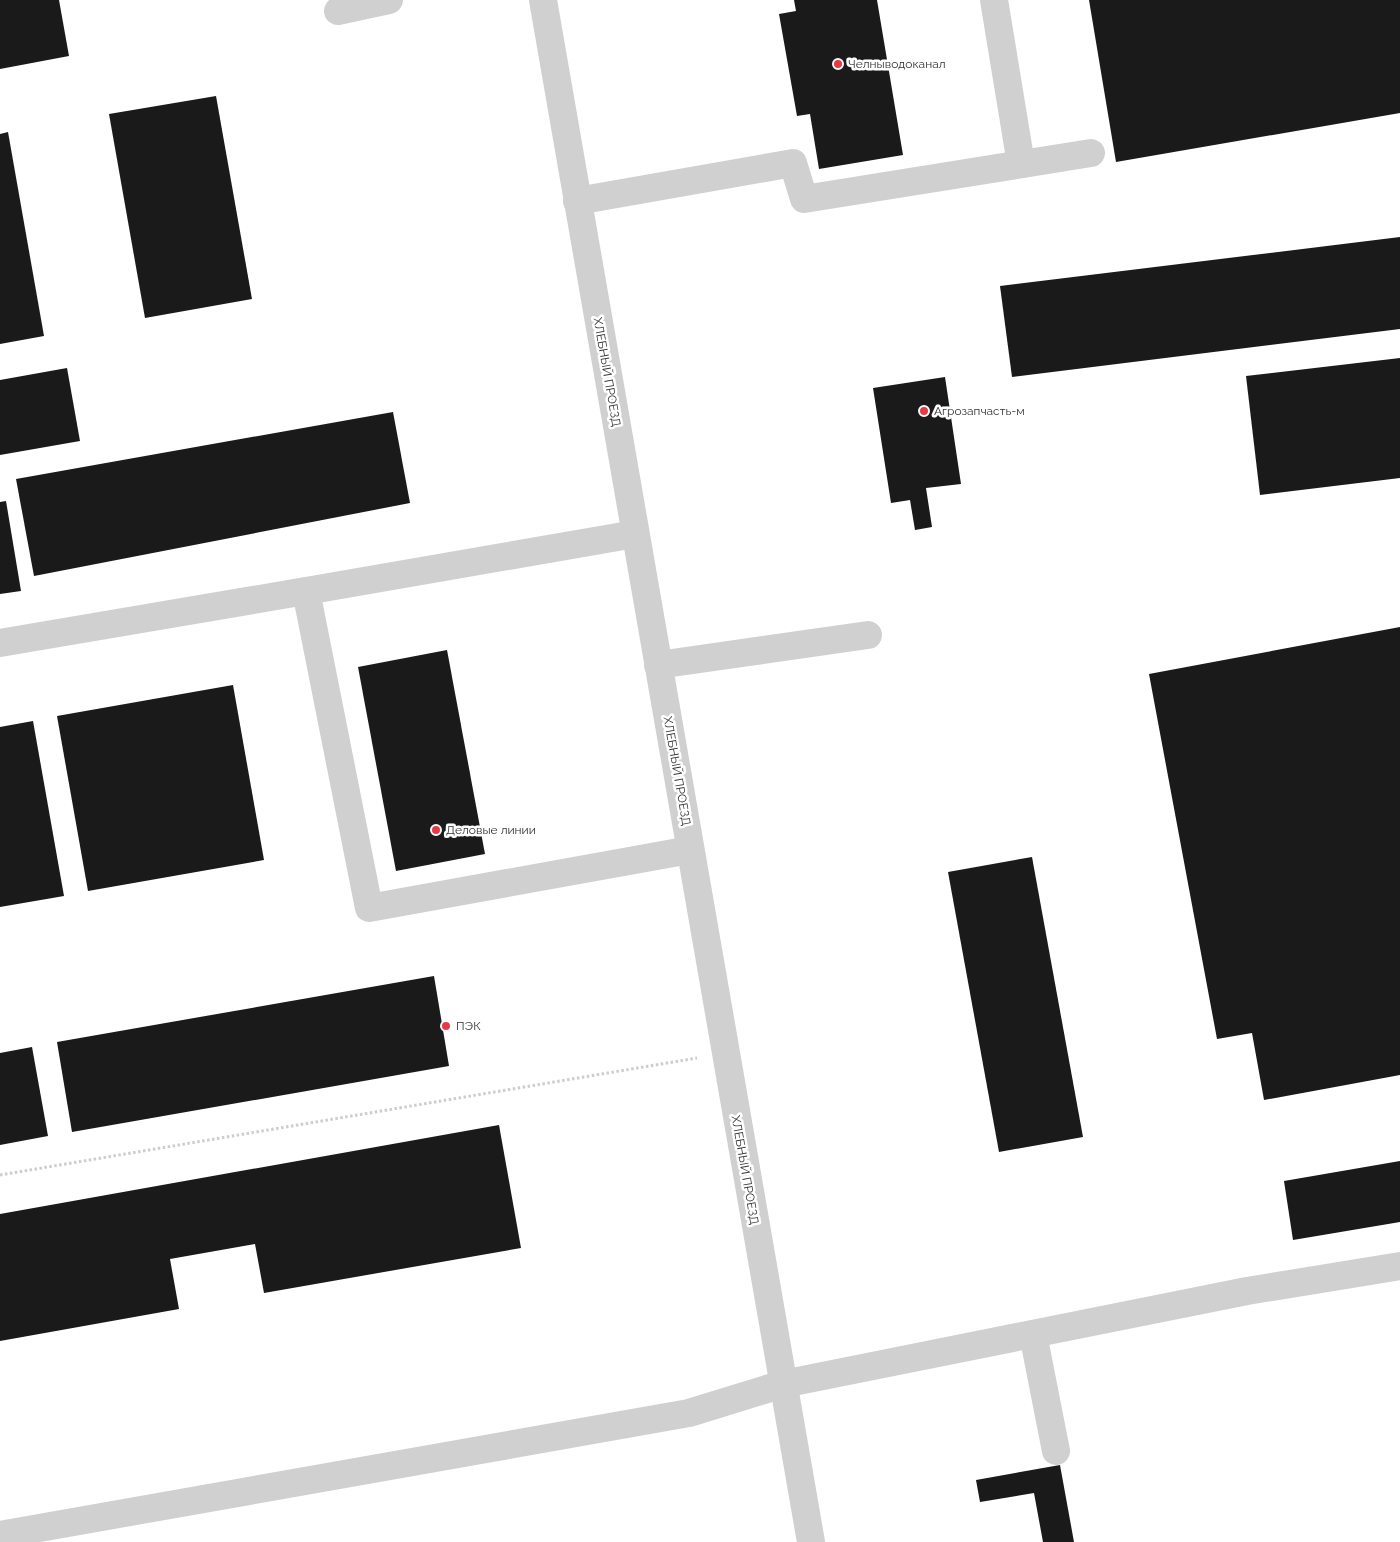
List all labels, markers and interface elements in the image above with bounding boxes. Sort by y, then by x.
place label: Челныводоканал [848,57,946,71]
marker: Челныводоканал [832,58,844,70]
street label: ХЛЕБНЫЙ ПРОЕЗД [591,316,623,428]
place label: Агрозапчасть-м [934,404,1025,418]
marker: Агрозапчасть-м [918,405,930,417]
street label: ХЛЕБНЫЙ ПРОЕЗД [661,715,693,827]
place label: Деловые линии [446,823,536,837]
marker: Деловые линии [430,824,442,836]
place label: ПЭК [456,1019,481,1033]
marker: ПЭК [440,1020,452,1032]
street label: ХЛЕБНЫЙ ПРОЕЗД [729,1114,761,1226]

